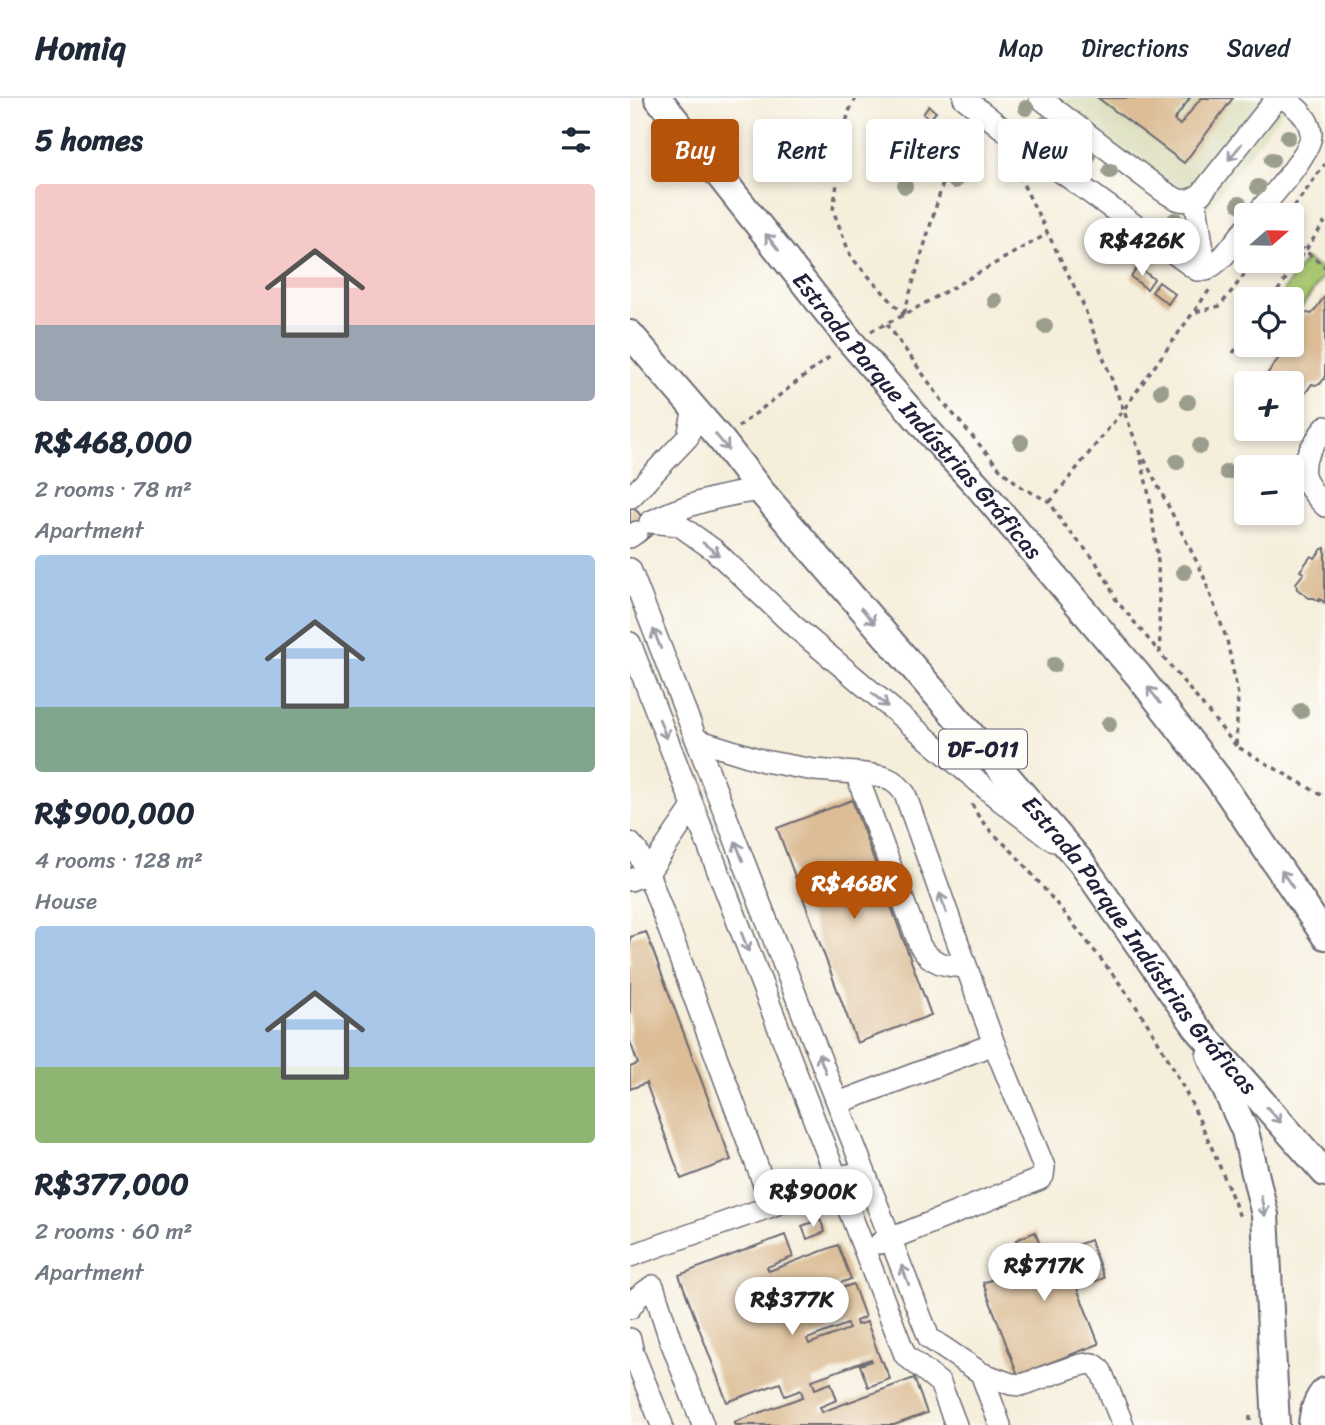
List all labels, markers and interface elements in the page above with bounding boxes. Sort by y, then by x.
text: Homiq [35,19,126,77]
text: Map [999,27,1043,69]
text: Directions [1081,27,1189,69]
text: Saved [1227,27,1290,69]
text: 5 homes [35,113,143,167]
chip: Buy [651,119,739,182]
chip: Rent [753,119,852,182]
chip: Filters [866,119,984,182]
chip: New [998,119,1092,182]
icon: filters [557,121,595,159]
one-way arrow [1227,142,1243,160]
north arrow [1234,203,1304,273]
map controls [1234,203,1304,525]
pin: R$426K [1085,218,1199,278]
text: R$426K [1100,220,1184,261]
icon: home [252,230,378,356]
one-way arrow [765,234,780,252]
street label: Estrada Parque Indústrias Gráficas [781,262,1053,569]
button: locate [1234,287,1304,357]
button: + [1234,371,1304,441]
text: R$468,000 [35,415,192,469]
one-way arrow [715,432,730,450]
button: − [1234,455,1304,525]
text: 2 rooms · 78 m² [35,469,192,510]
text: Apartment [35,510,144,551]
one-way arrow [701,541,720,556]
icon: home [252,601,378,727]
one-way arrow [860,606,876,624]
one-way arrow [650,628,663,650]
one-way arrow [1146,686,1161,705]
one-way arrow [871,692,889,708]
one-way arrow [658,718,671,740]
road number: DF-011 [939,730,1027,768]
text: R$900,000 [35,786,195,840]
street label: Estrada Parque Indústrias Gráficas [1011,786,1268,1105]
text: 4 rooms · 128 m² [35,840,203,881]
one-way arrow [732,840,745,862]
pin: R$468K [797,862,911,921]
text: R$468K [812,863,896,904]
one-way arrow [1280,870,1294,890]
text: House [35,881,97,922]
one-way arrow [936,892,948,914]
one-way arrow [740,930,752,952]
icon: home [252,972,378,1098]
one-way arrow [814,1053,827,1074]
one-way arrow [1266,1106,1282,1124]
text: R$377,000 [35,1157,189,1211]
pin: R$900K [756,1170,870,1229]
text: R$900K [770,1171,856,1212]
one-way arrow [1256,1194,1270,1217]
text: 2 rooms · 60 m² [35,1211,193,1252]
pin: R$717K [987,1244,1101,1303]
text: R$717K [1004,1245,1084,1286]
text: Apartment [35,1252,144,1293]
one-way arrow [898,1264,910,1286]
pin: R$377K [735,1278,849,1337]
text: R$377K [751,1279,833,1320]

